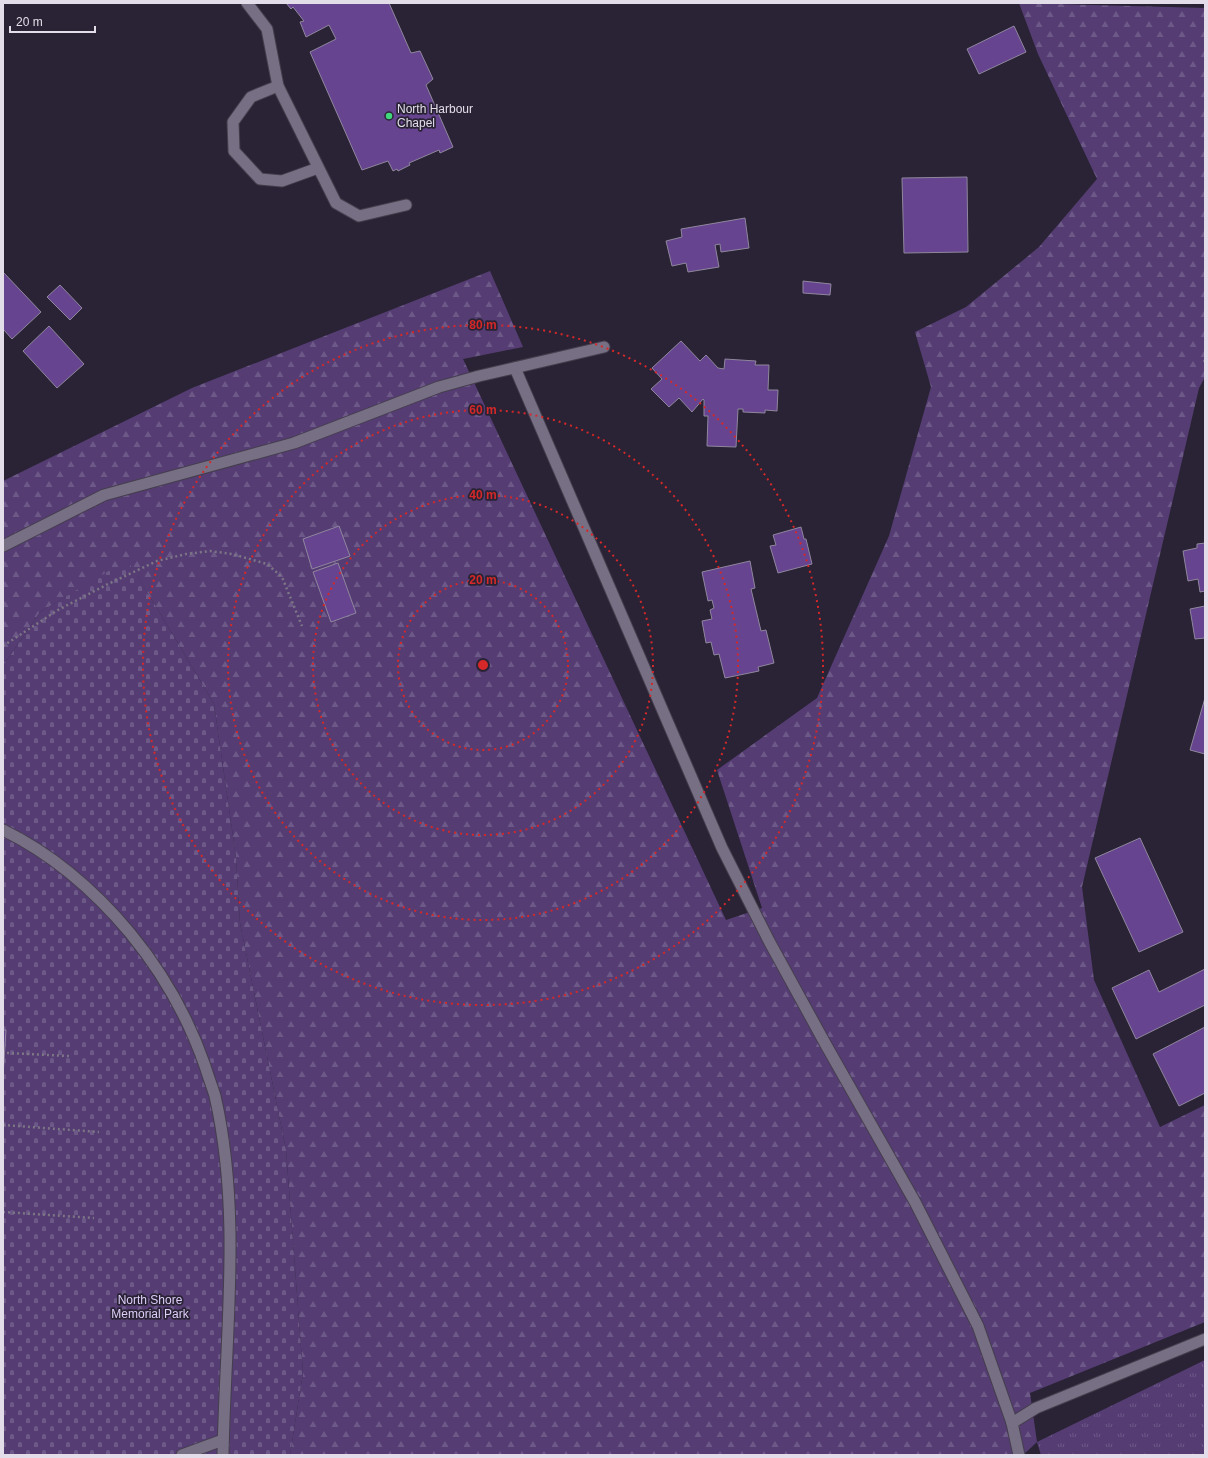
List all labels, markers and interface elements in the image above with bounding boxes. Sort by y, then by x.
scale bar [10,8,95,34]
text: 20 m [16,15,43,29]
place label: North Harbour Chapel [397,102,473,130]
marker: North Harbour Chapel [384,111,394,121]
text: 80 m [469,318,497,332]
text: 60 m [469,403,497,417]
text: 40 m [469,488,497,502]
text: 20 m [469,573,497,587]
centre of rings [476,658,490,672]
park label: North Shore Memorial Park [111,1293,190,1321]

